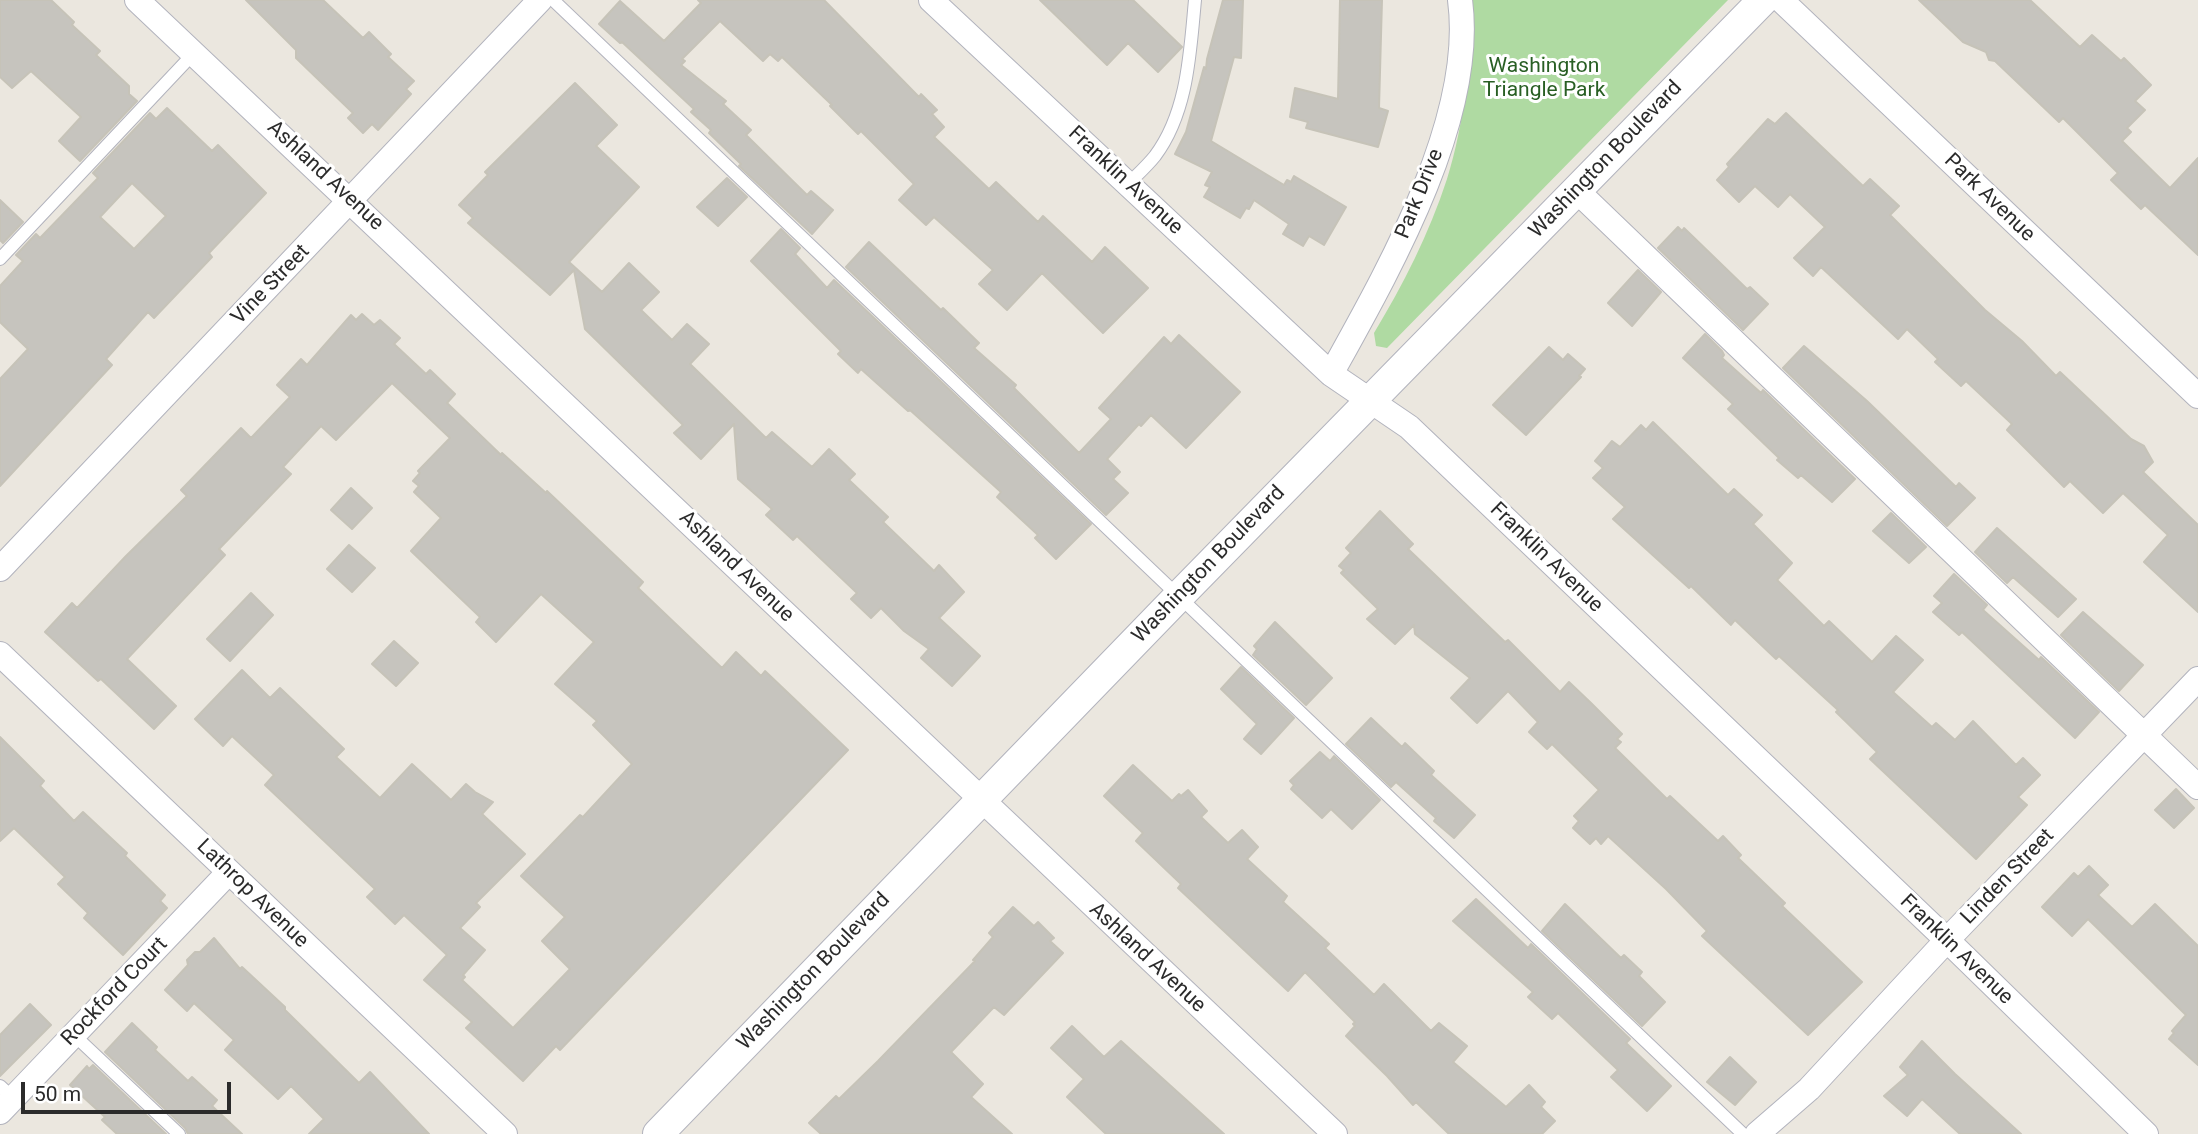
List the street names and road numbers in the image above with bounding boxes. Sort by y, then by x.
street label: Washington Boulevard [1524,76,1688,244]
street label: Ashland Avenue [262,116,388,236]
street label: Franklin Avenue [1063,122,1187,240]
street label: Park Drive [1391,145,1449,243]
street label: Park Avenue [1938,149,2040,247]
street label: Vine Street [227,240,315,330]
street label: Washington Boulevard [1127,481,1291,649]
street label: Franklin Avenue [1484,498,1608,618]
street label: Ashland Avenue [673,506,799,628]
street label: Linden Street [1956,824,2060,930]
street label: Lathrop Avenue [191,834,313,954]
street label: Washington Boulevard [732,888,896,1056]
street label: Franklin Avenue [1894,890,2018,1010]
street label: Ashland Avenue [1084,898,1210,1018]
street label: Rockford Court [57,932,173,1052]

